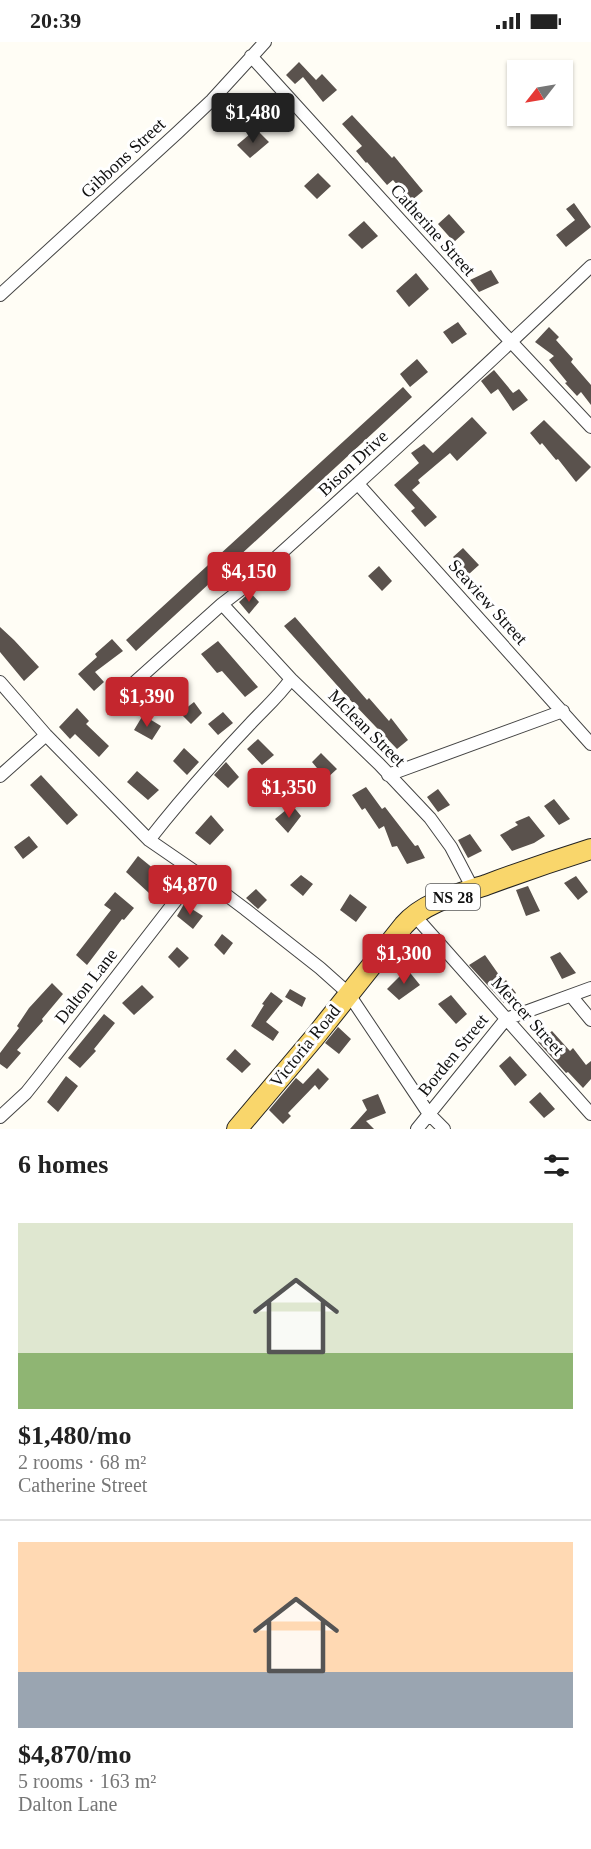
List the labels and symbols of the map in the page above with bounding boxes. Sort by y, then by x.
north arrow [507,60,573,126]
pin: $1,480 [204,93,302,144]
street label: Gibbons Street [77,114,169,202]
street label: Catherine Street [387,180,479,280]
street label: Bison Drive [314,426,392,500]
pin: $4,150 [200,552,298,603]
street label: Seaview Street [445,555,531,649]
pin: $1,390 [98,677,196,728]
street label: Mclean Street [324,685,410,771]
pin: $1,350 [240,768,338,819]
pin: $4,870 [141,865,239,916]
road number: NS 28 [426,884,480,910]
pin: $1,300 [355,934,453,985]
street label: Dalton Lane [51,945,121,1027]
street label: Mercer Street [488,973,568,1059]
street label: Victoria Road [266,1001,344,1091]
street label: Borden Street [414,1010,492,1100]

